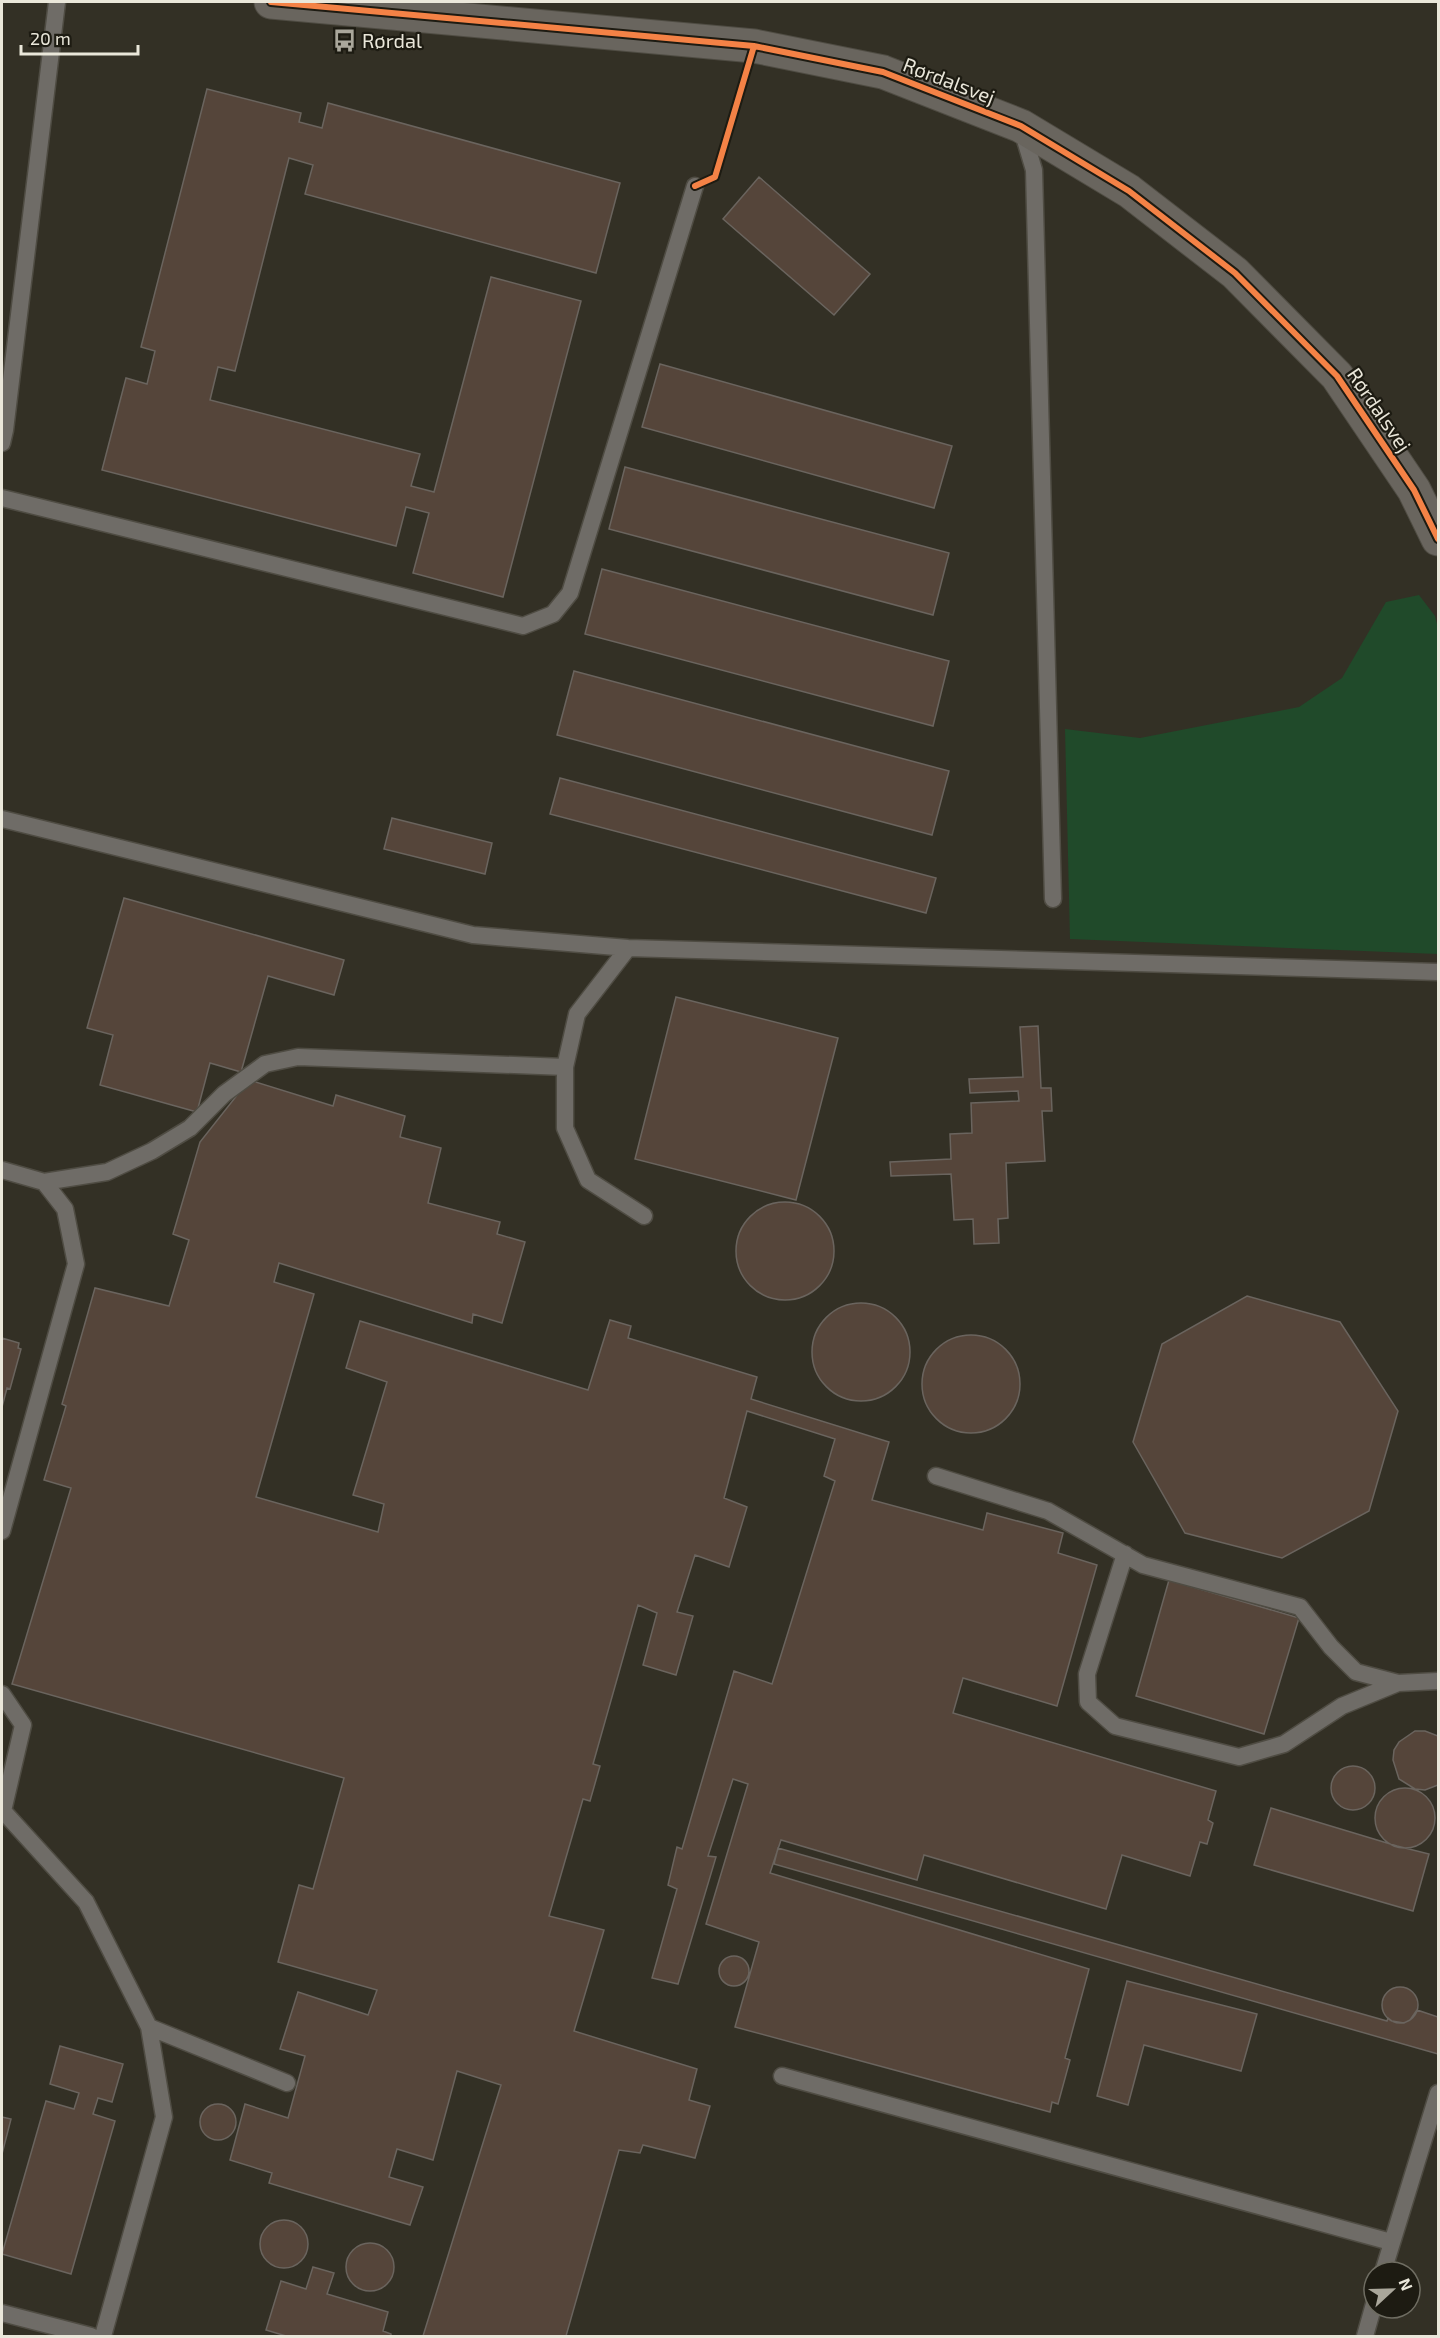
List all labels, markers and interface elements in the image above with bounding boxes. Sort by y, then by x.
scale bar [21,18,138,56]
text: 20 m [30,27,71,49]
bus stop icon: Rørdal [331,28,357,54]
place label: Rørdal [362,28,422,52]
street label: Rørdalsvej [900,52,999,109]
street label: Rørdalsvej [1343,363,1417,456]
north arrow [1362,2260,1422,2320]
text: N [1395,2275,1417,2293]

